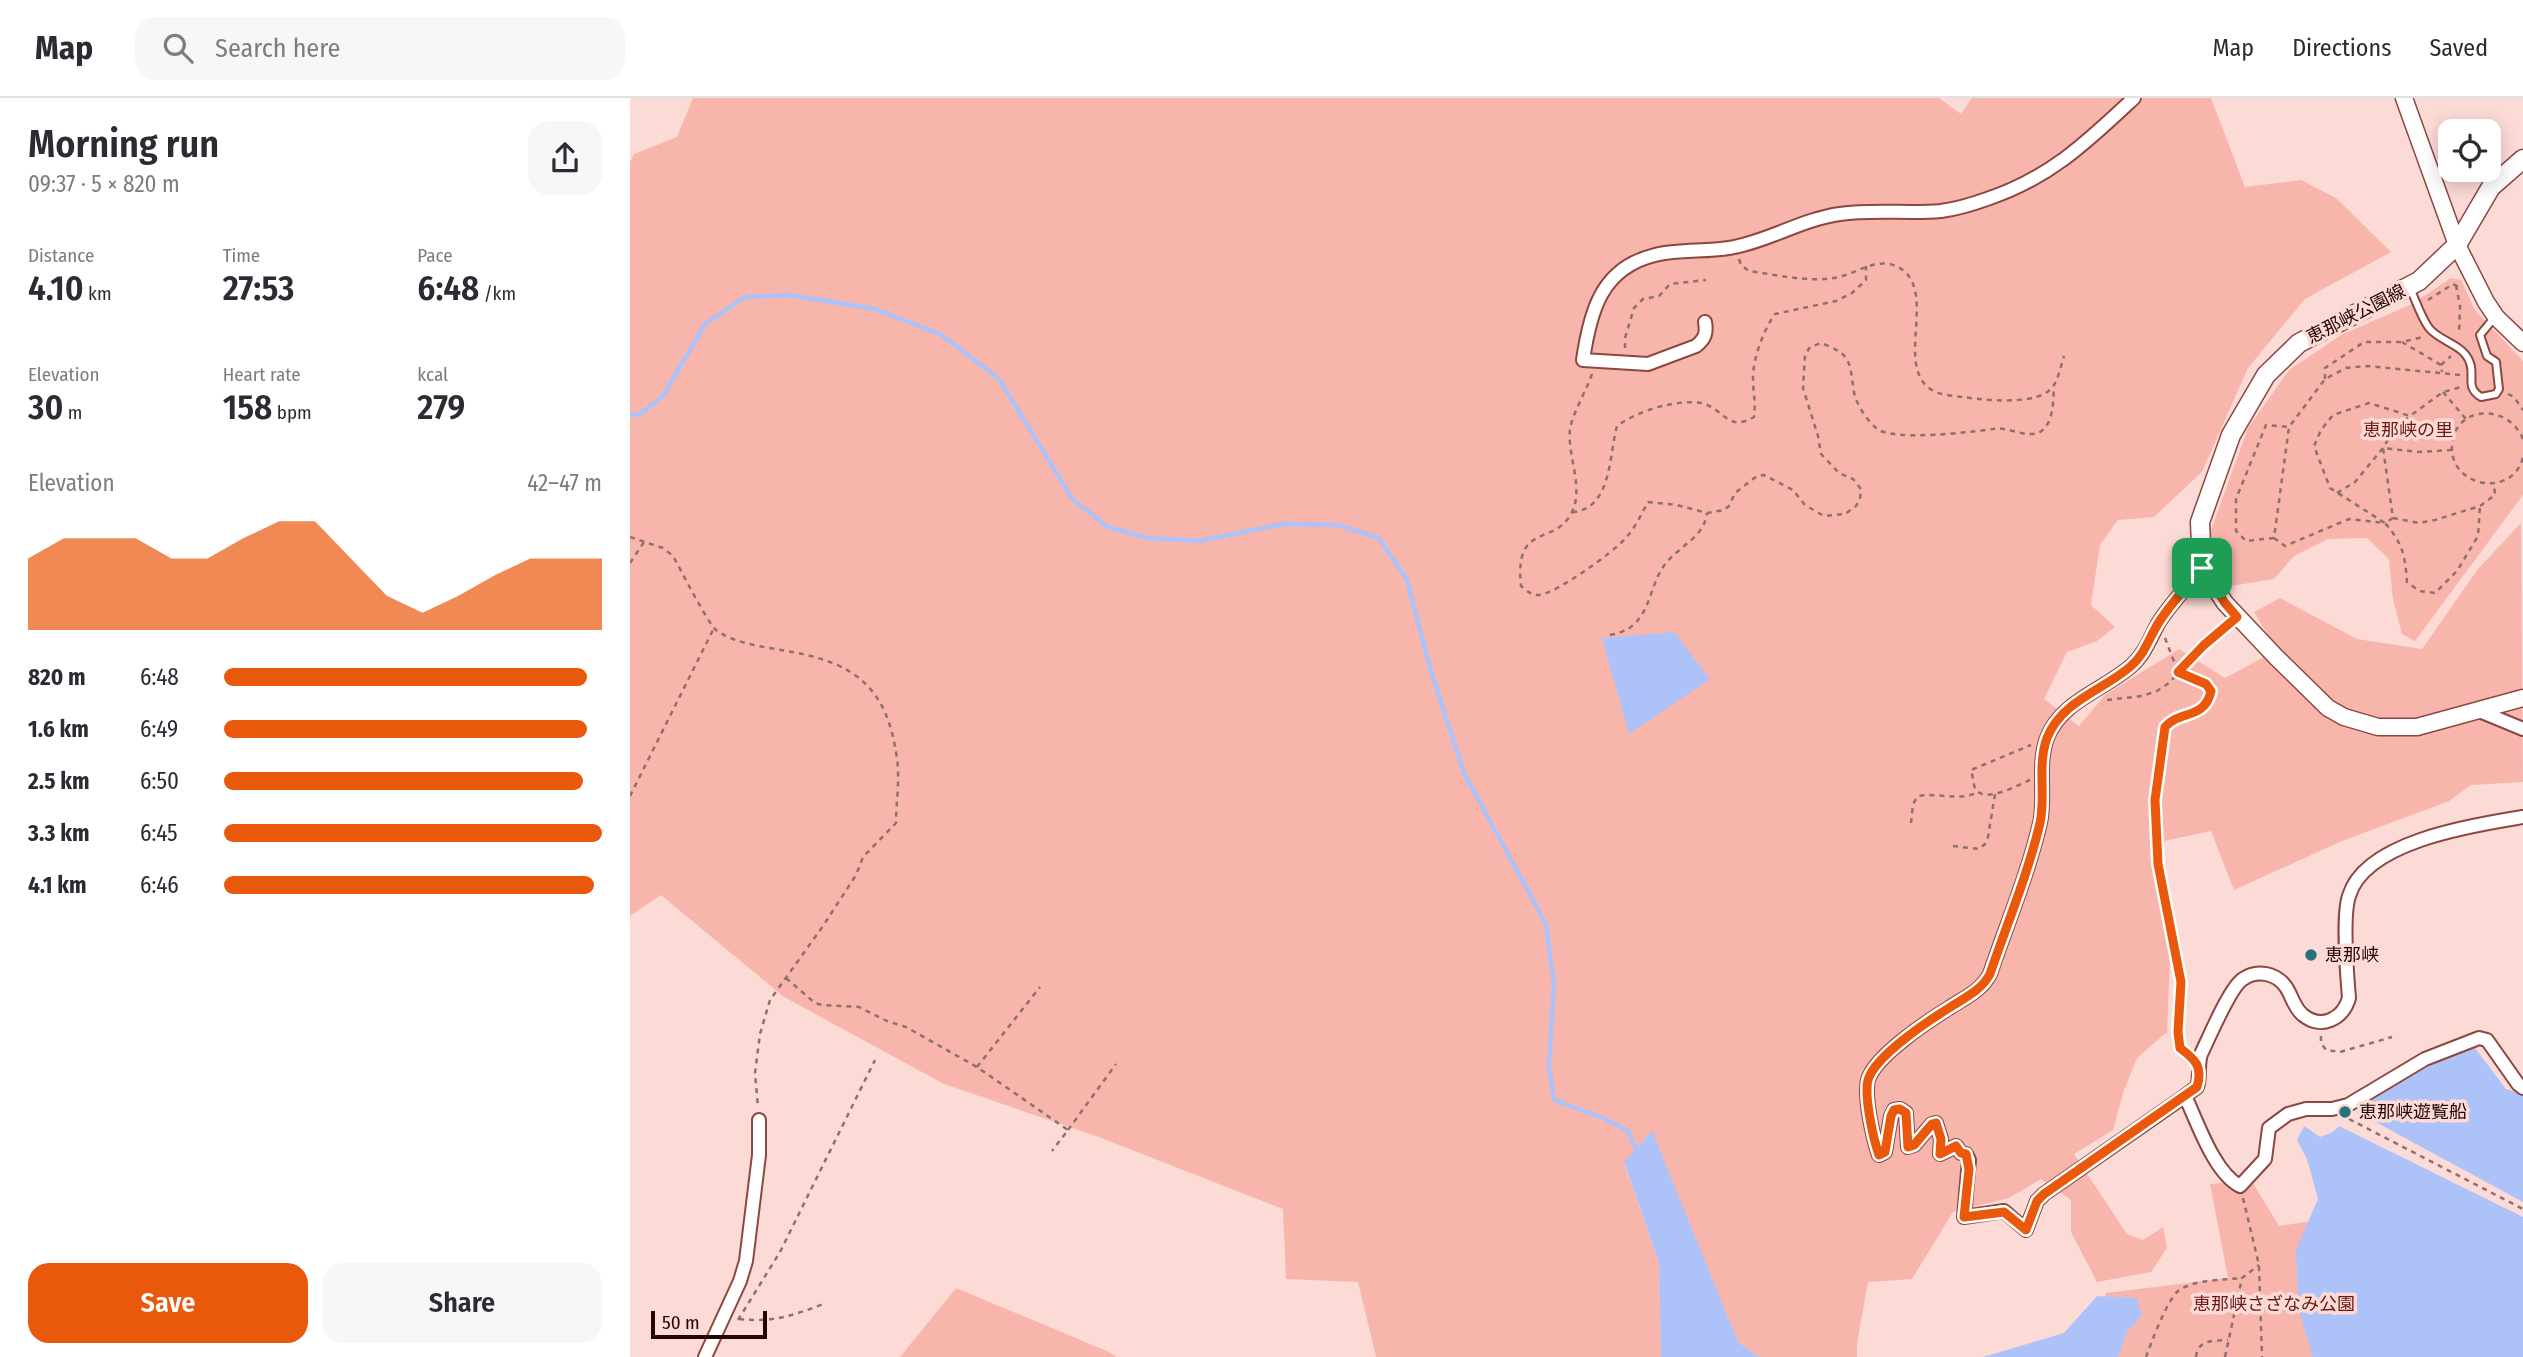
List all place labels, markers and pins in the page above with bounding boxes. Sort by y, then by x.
pin [2172,538,2232,598]
place label: 恵那峡 [2325,944,2379,966]
marker: 恵那峡 [2303,947,2319,963]
place label: 恵那峡遊覧船 [2359,1101,2467,1123]
marker: 恵那峡遊覧船 [2337,1104,2353,1120]

